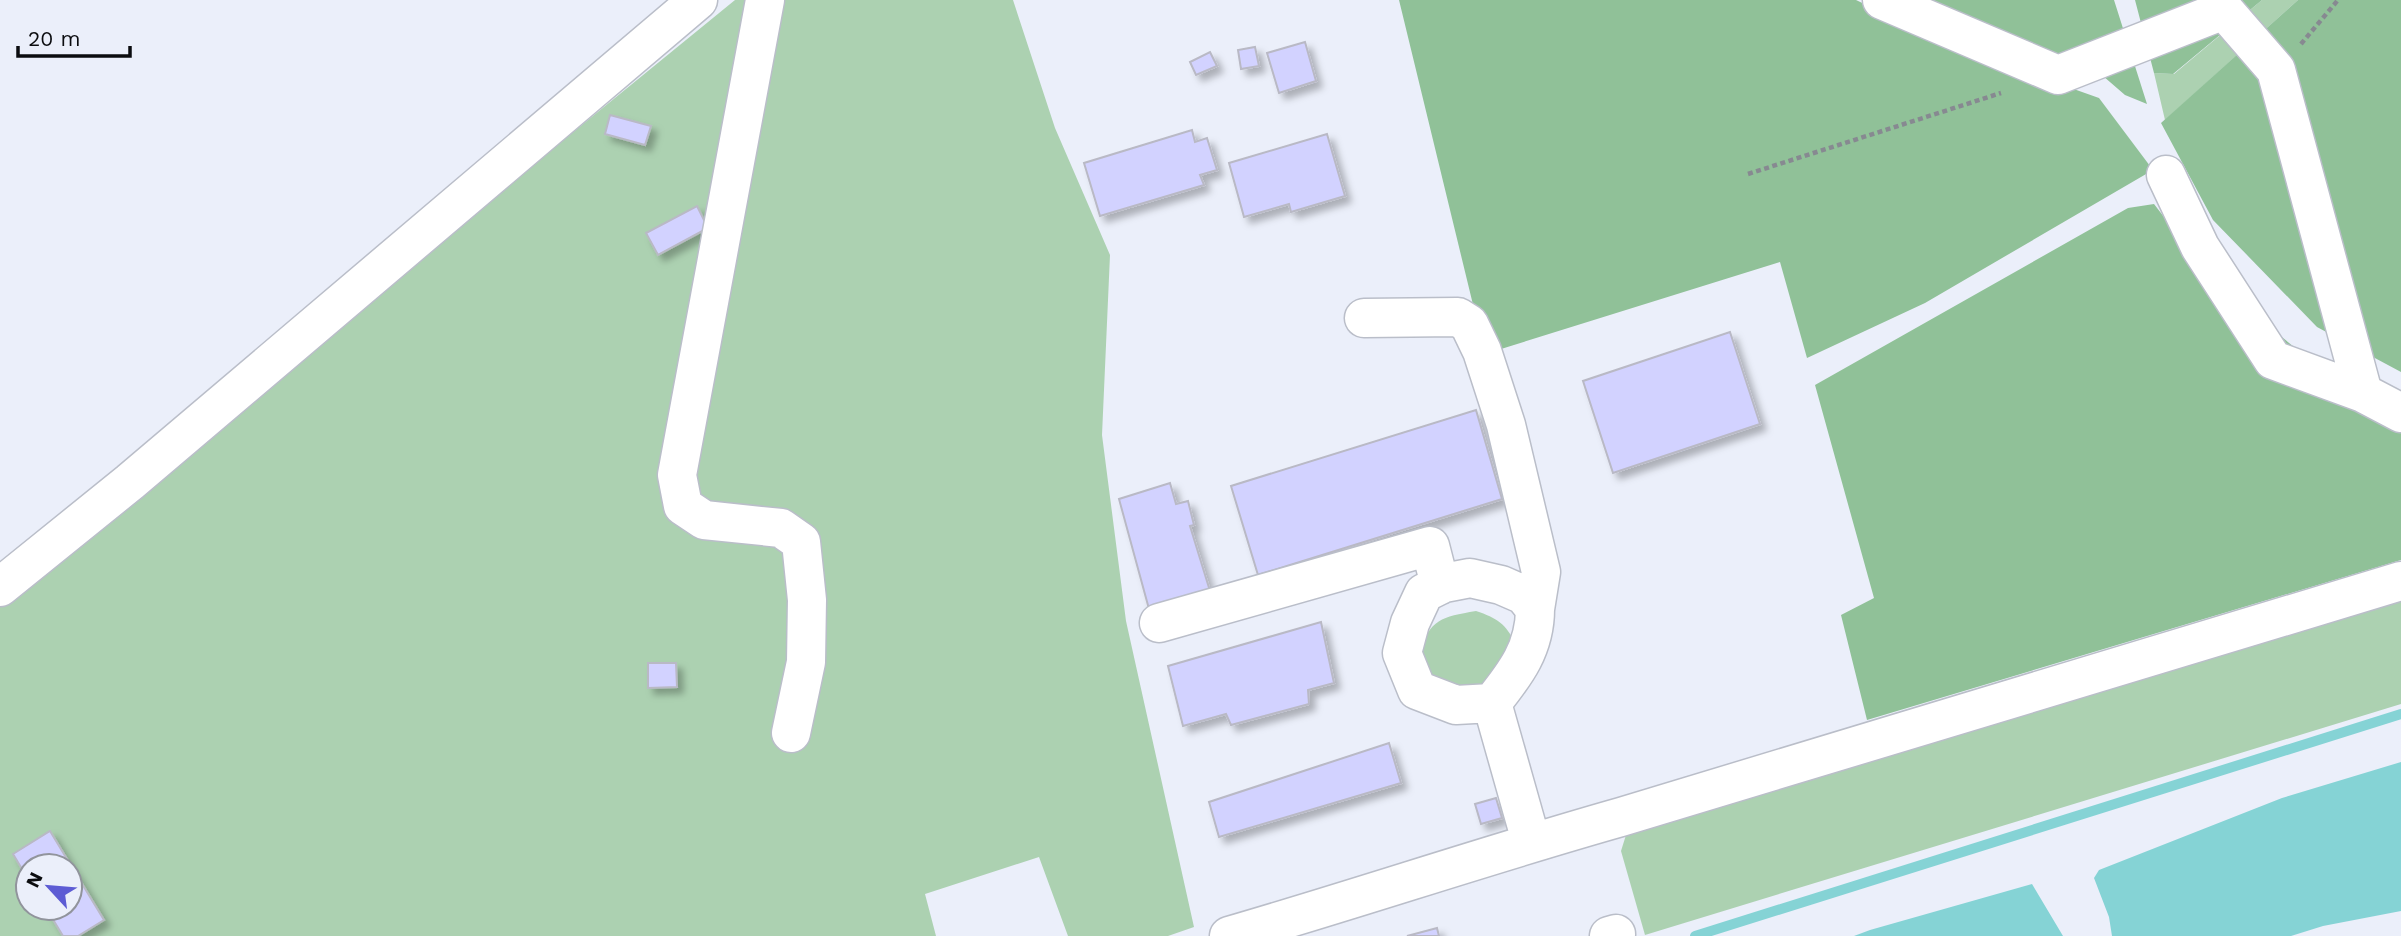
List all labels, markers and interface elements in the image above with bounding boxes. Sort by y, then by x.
scale bar [18,14,130,58]
text: 20 m [28,26,80,51]
north arrow [14,852,84,922]
text: N [21,868,48,891]

